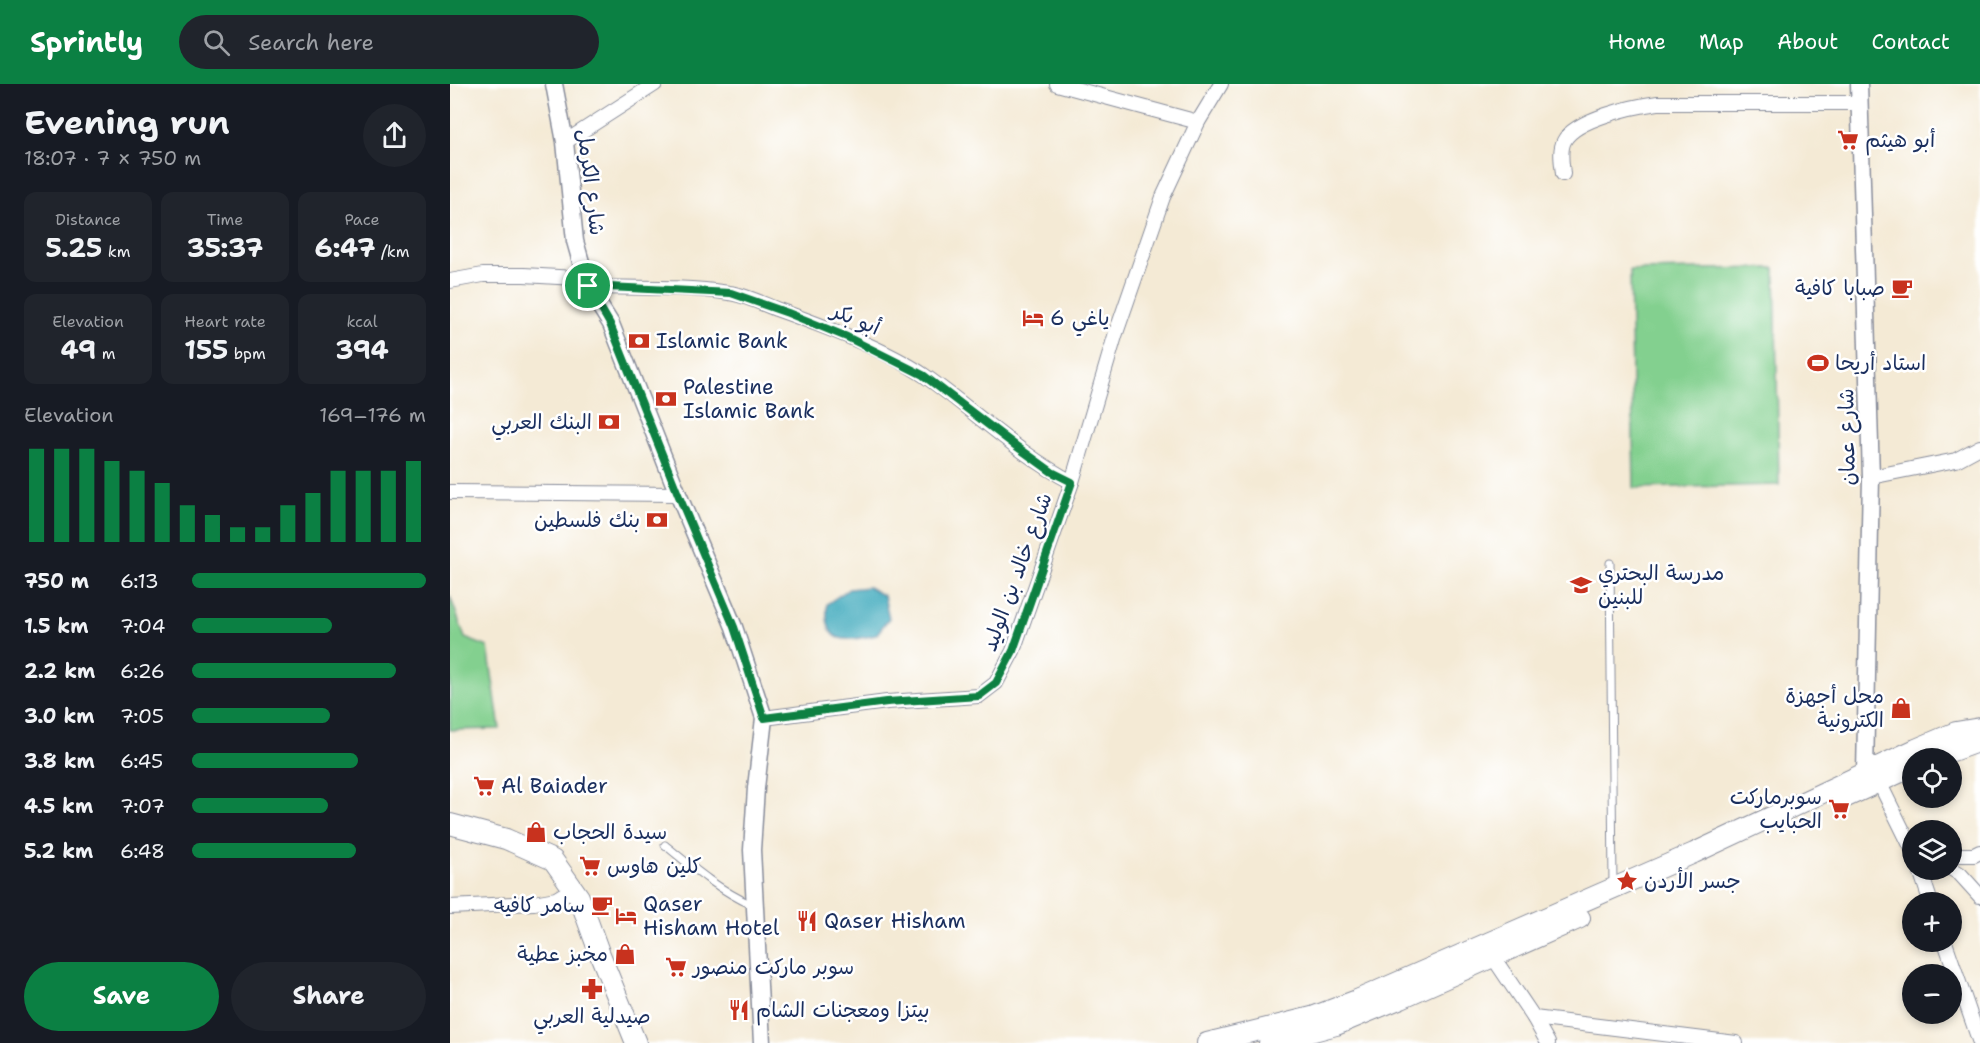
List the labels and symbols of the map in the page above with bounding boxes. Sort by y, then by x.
place label: أبو هيثم [1865,126,1935,156]
street label: شارع الكرمل [570,127,611,237]
supermarket icon: أبو هيثم [1836,128,1860,152]
pin [562,260,613,311]
place label: صبابا كافية [1795,274,1885,302]
cafe icon: صبابا كافية [1890,276,1914,300]
street label: أبو بكر [825,295,885,342]
place label: ياغي 6 [1050,304,1110,337]
hotel icon: ياغي 6 [1021,306,1045,330]
place label: Islamic Bank [656,327,788,355]
bank icon: Islamic Bank [627,329,651,353]
place label: استاد أريحا [1835,349,1926,377]
sports icon: استاد أريحا [1806,351,1830,375]
place label: Palestine Islamic Bank [683,373,815,425]
bank icon: Palestine Islamic Bank [654,387,678,411]
street label: شارع عمان [1832,388,1863,486]
place label: البنك العربي [491,408,592,441]
bank icon: البنك العربي [597,410,621,434]
street label: شارع خالد بن الوليد [975,489,1060,656]
place label: بنك فلسطين [534,506,640,534]
bank icon: بنك فلسطين [645,508,669,532]
place label: مدرسة البحتري للبنين [1598,559,1724,611]
school or university icon: مدرسة البحتري للبنين [1569,573,1593,597]
place label: محل أجهزة الكترونية [1785,682,1884,734]
shop icon: محل أجهزة الكترونية [1889,696,1913,720]
place label: Al Baiader [501,772,608,800]
supermarket icon: Al Baiader [472,774,496,798]
place label: سوبرماركت الحبايب [1730,783,1822,835]
supermarket icon: سوبرماركت الحبايب [1827,797,1851,821]
place label: سيدة الحجاب [553,818,667,846]
shop icon: سيدة الحجاب [524,820,548,844]
place label: كلين هاوس [607,852,702,880]
supermarket icon: كلين هاوس [578,854,602,878]
place label: جسر الأردن [1644,867,1741,895]
place icon: جسر الأردن [1615,869,1639,893]
place label: Qaser Hisham Hotel [643,890,780,942]
place label: سامر كافيه [494,891,585,919]
cafe icon: سامر كافيه [590,893,614,917]
hotel icon: Qaser Hisham Hotel [614,904,638,928]
place label: Qaser Hisham [824,907,966,935]
restaurant icon: Qaser Hisham [795,909,819,933]
place label: مخبز عطية [517,940,608,968]
shop icon: مخبز عطية [613,942,637,966]
place label: سوبر ماركت منصور [691,953,854,981]
supermarket icon: سوبر ماركت منصور [664,955,688,979]
pharmacy icon: صيدلية العربي [580,977,604,1001]
place label: بيتزا ومعجنات الشام [756,996,930,1026]
restaurant icon: بيتزا ومعجنات الشام [727,998,751,1022]
place label: صيدلية العربي [533,1002,651,1035]

